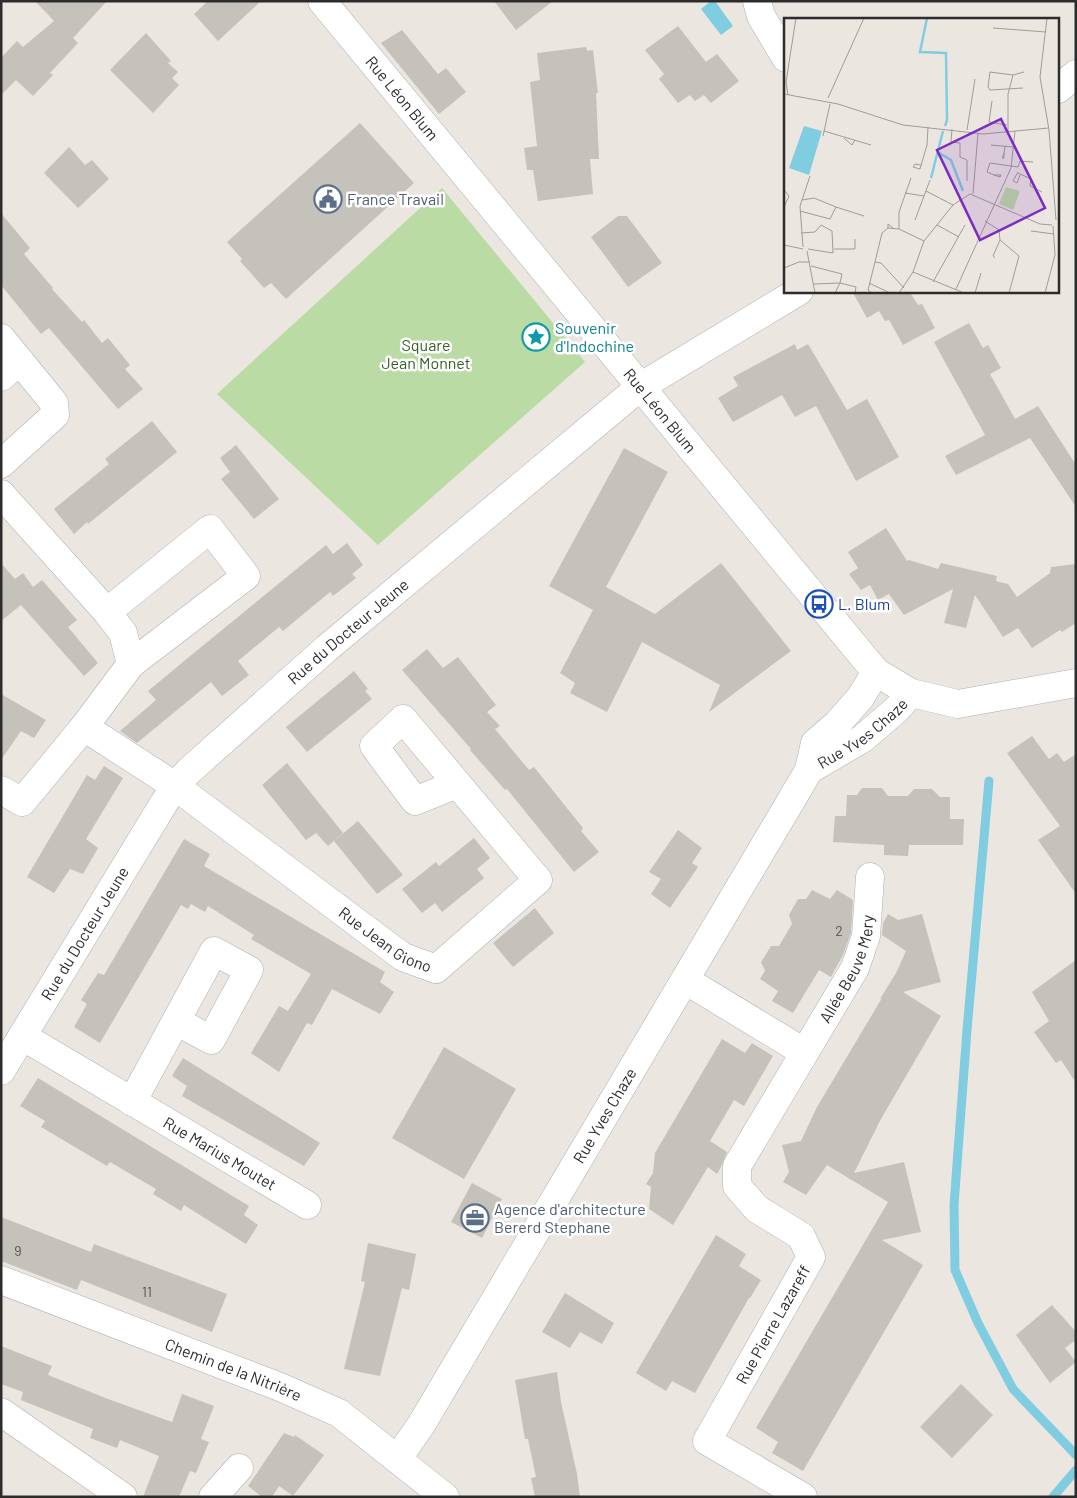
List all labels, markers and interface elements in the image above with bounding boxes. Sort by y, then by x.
inset map [784,18,1060,292]
street label: Rue Léon Blum [362,52,443,144]
public building icon: France Travail [313,184,343,214]
place label: France Travail [347,189,444,208]
place label: Souvenir d'Indochine [555,318,634,355]
place icon: Souvenir d'Indochine [521,322,551,352]
park label: Square Jean Monnet [381,335,471,372]
street label: Rue Léon Blum [620,364,701,456]
street label: Rue du Docteur Jeune [283,574,412,688]
bus stop icon: L. Blum [804,589,834,619]
place label: L. Blum [838,594,890,613]
street label: Rue Yves Chaze [814,694,911,772]
street label: Rue du Docteur Jeune [36,863,132,1003]
street label: Rue Jean Giono [335,902,435,976]
street label: Allée Beuve Mery [815,913,876,1026]
house number: 2 [835,922,843,939]
street label: Rue Yves Chaze [568,1064,640,1166]
street label: Rue Marius Moutet [160,1112,280,1194]
place label: Agence d'architecture Bererd Stephane [494,1199,646,1236]
office icon: Agence d'architecture Bererd Stephane [460,1203,490,1233]
house number: 9 [14,1242,22,1259]
street label: Rue Pierre Lazareff [731,1261,814,1387]
house number: 11 [142,1283,152,1300]
street label: Chemin de la Nitrière [163,1334,305,1404]

